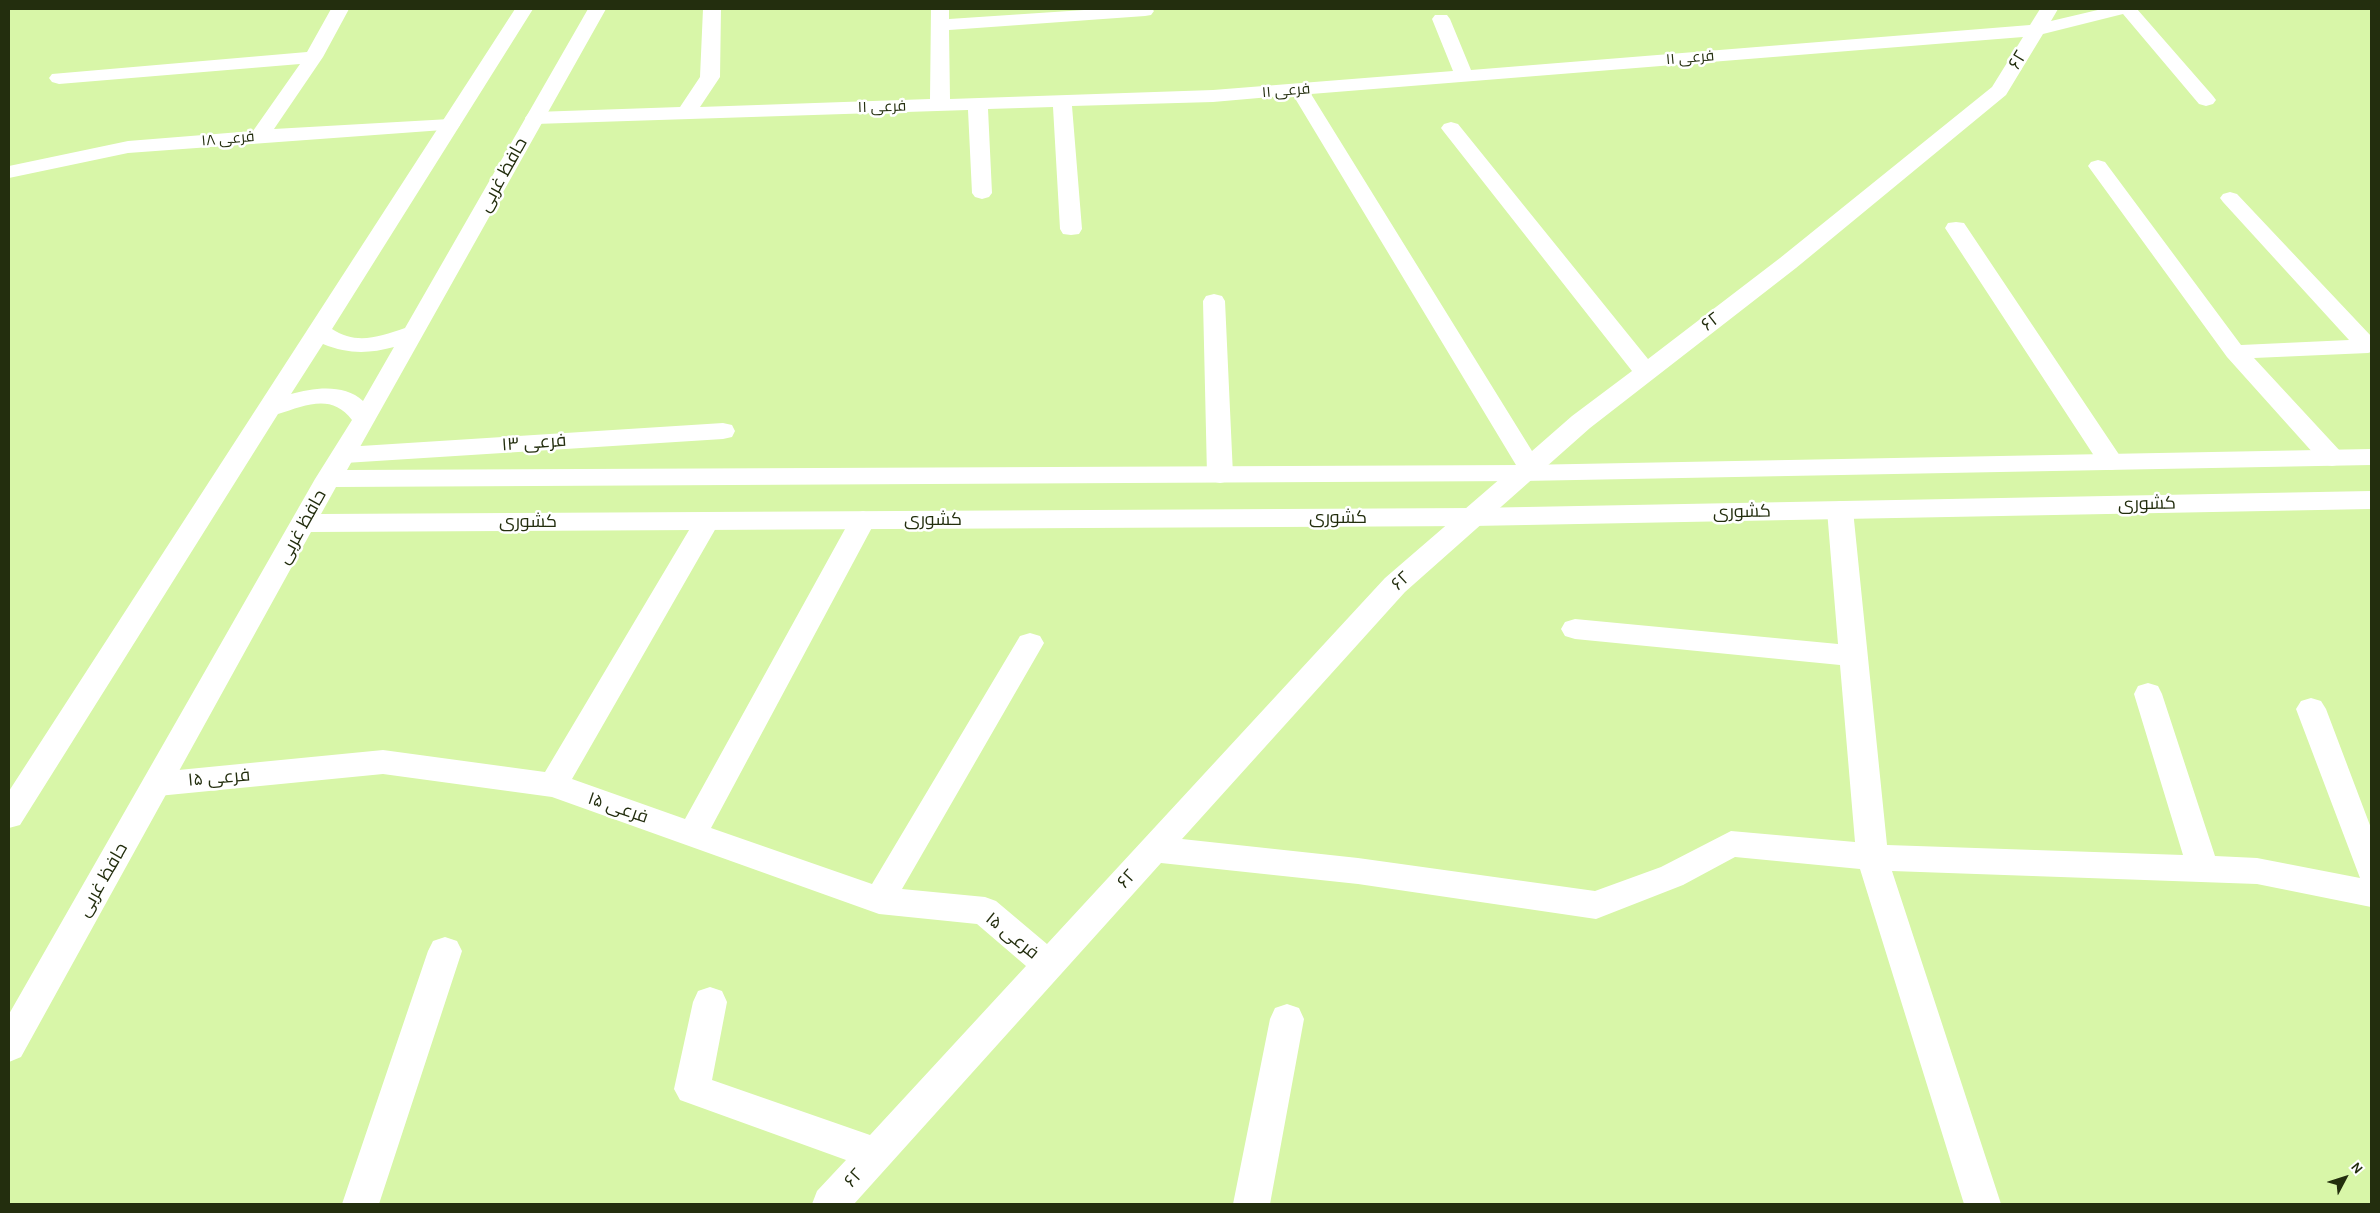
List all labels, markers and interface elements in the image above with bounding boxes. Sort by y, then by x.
street label: فرعی ۱۱ [1665,47,1715,69]
street label: ۶۲ [2004,47,2032,73]
street label: فرعی ۱۱ [1261,80,1311,102]
street label: فرعی ۱۱ [857,97,907,117]
street label: فرعی ۱۸ [201,128,255,150]
street label: حافظ غربی [474,134,532,216]
street label: ۶۲ [1697,308,1725,336]
street label: فرعی ۱۳ [501,430,567,456]
street label: حافظ غربی [273,486,331,568]
street label: کشوری [2118,493,2176,515]
street label: کشوری [1713,501,1771,523]
street label: کشوری [1309,507,1367,529]
street label: کشوری [904,509,962,531]
street label: کشوری [499,511,557,533]
street label: ۶۲ [1387,567,1415,595]
street label: فرعی ۱۵ [187,765,251,791]
street label: فرعی ۱۵ [585,788,651,828]
street label: حافظ غربی [73,839,133,921]
street label: ۶۲ [1113,865,1141,893]
street label: فرعی ۱۵ [981,908,1043,964]
north arrow [2320,1153,2370,1203]
text: N [2347,1159,2367,1177]
street label: ۶۲ [840,1164,868,1192]

